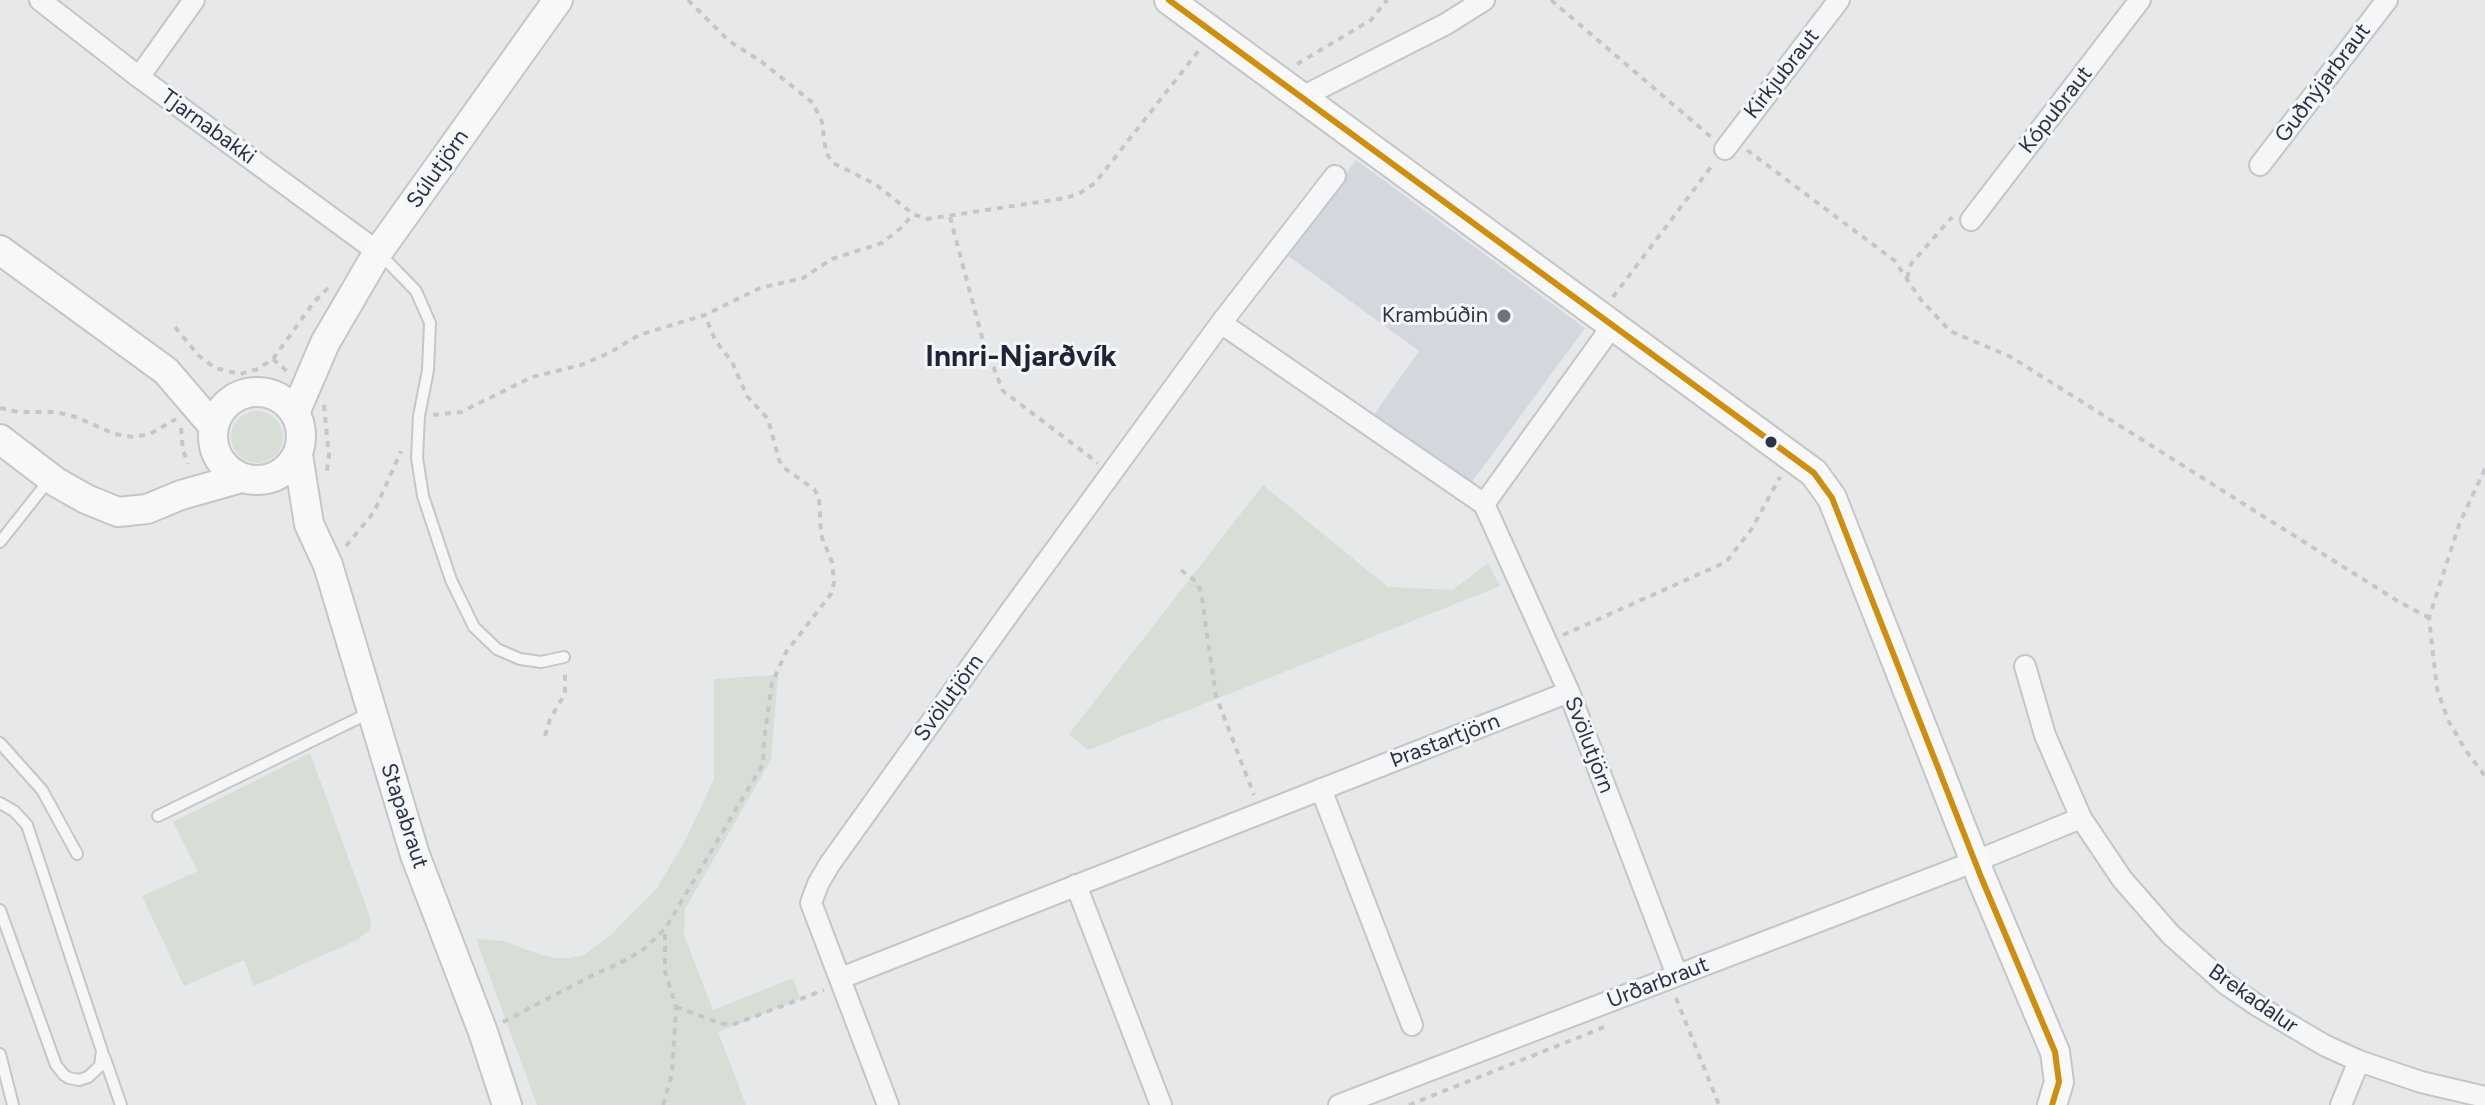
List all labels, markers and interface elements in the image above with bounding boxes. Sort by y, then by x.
street label: Guðnýjarbraut [2270,18,2376,148]
street label: Kirkjubraut [1739,24,1825,124]
street label: Kópubraut [2014,61,2098,159]
street label: Tjarnabakki [155,84,261,170]
street label: Súlutjörn [401,125,475,213]
place label: Krambúðin [1382,303,1488,329]
marker: Krambúðin [1495,307,1513,325]
district label: Innri-Njarðvík [925,339,1117,375]
unlabelled marker [1763,434,1779,450]
street label: Svölutjörn [909,649,989,747]
street label: Svölutjörn [1559,693,1619,797]
street label: Þrastartjörn [1386,708,1504,774]
street label: Stapabraut [375,760,433,872]
street label: Urðarbraut [1603,952,1713,1014]
street label: Brekadalur [2203,959,2303,1039]

